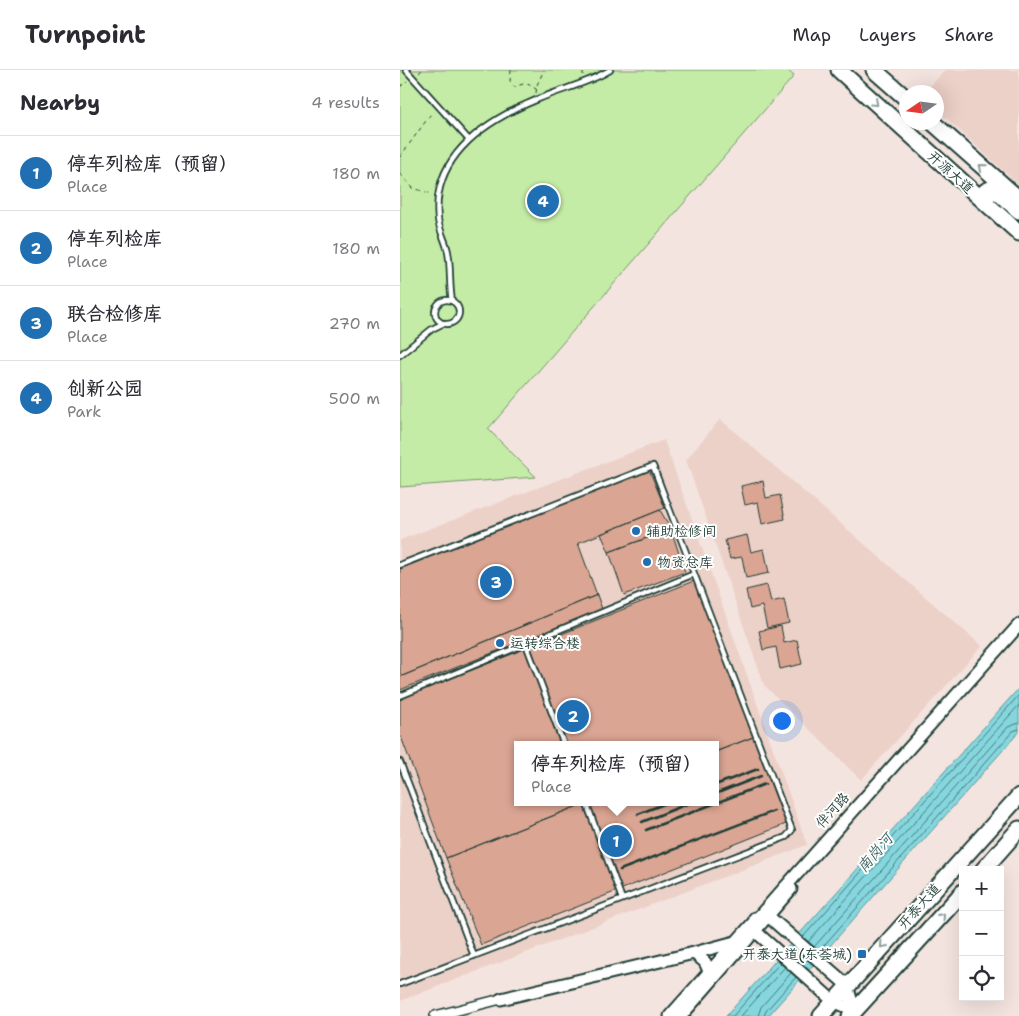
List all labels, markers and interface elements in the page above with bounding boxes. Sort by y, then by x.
text: Turnpoint [25,19,146,51]
text: Map [793,23,831,47]
text: Layers [859,23,916,47]
text: Share [944,23,994,47]
north arrow [899,85,944,130]
text: Nearby [20,89,100,117]
text: 4 results [311,92,380,113]
one-way arrow [870,97,879,106]
street label: 开源大道 [924,147,978,197]
text: 停车列检库（预留） [67,151,238,176]
text: 1 [32,163,40,184]
text: 180 m [332,163,380,184]
one-way arrow [979,164,988,172]
text: Place [67,176,108,197]
pin: 4 [527,182,559,220]
text: 停车列检库 [67,226,162,251]
text: 2 [30,238,42,259]
text: 180 m [332,238,380,259]
text: Place [67,251,108,272]
text: 联合检修库 [67,301,162,326]
text: 3 [30,313,42,334]
text: 270 m [329,313,380,334]
text: Place [67,326,108,347]
text: 创新公园 [67,376,143,401]
text: 4 [30,388,42,409]
text: 500 m [329,388,380,409]
text: Park [67,401,101,422]
place label: 辅助检修间 [646,522,716,540]
marker: 辅助检修间 [630,525,642,537]
place label: 物资总库 [657,553,713,571]
marker: 物资总库 [641,556,653,568]
pin: 3 [480,563,512,601]
place label: 运转综合楼 [510,634,580,652]
marker: 运转综合楼 [494,637,506,649]
pin: 2 [557,697,589,735]
your location [769,708,795,734]
popup [514,741,719,806]
text: 停车列检库（预留） [531,751,702,776]
text: Place [531,776,572,797]
street label: 伴河路 [811,788,853,832]
pin: 1 [600,822,632,860]
water label: 南岗河 [853,827,899,877]
map controls [959,866,1004,1001]
button: + [959,866,1004,911]
street label: 开泰大道 [894,879,944,933]
button: − [959,911,1004,956]
one-way arrow [936,912,945,921]
one-way arrow [880,940,889,949]
place label: 开泰大道(东荟城) [742,945,852,963]
marker: 开泰大道(东荟城) [856,948,868,960]
button: locate [959,956,1004,1001]

